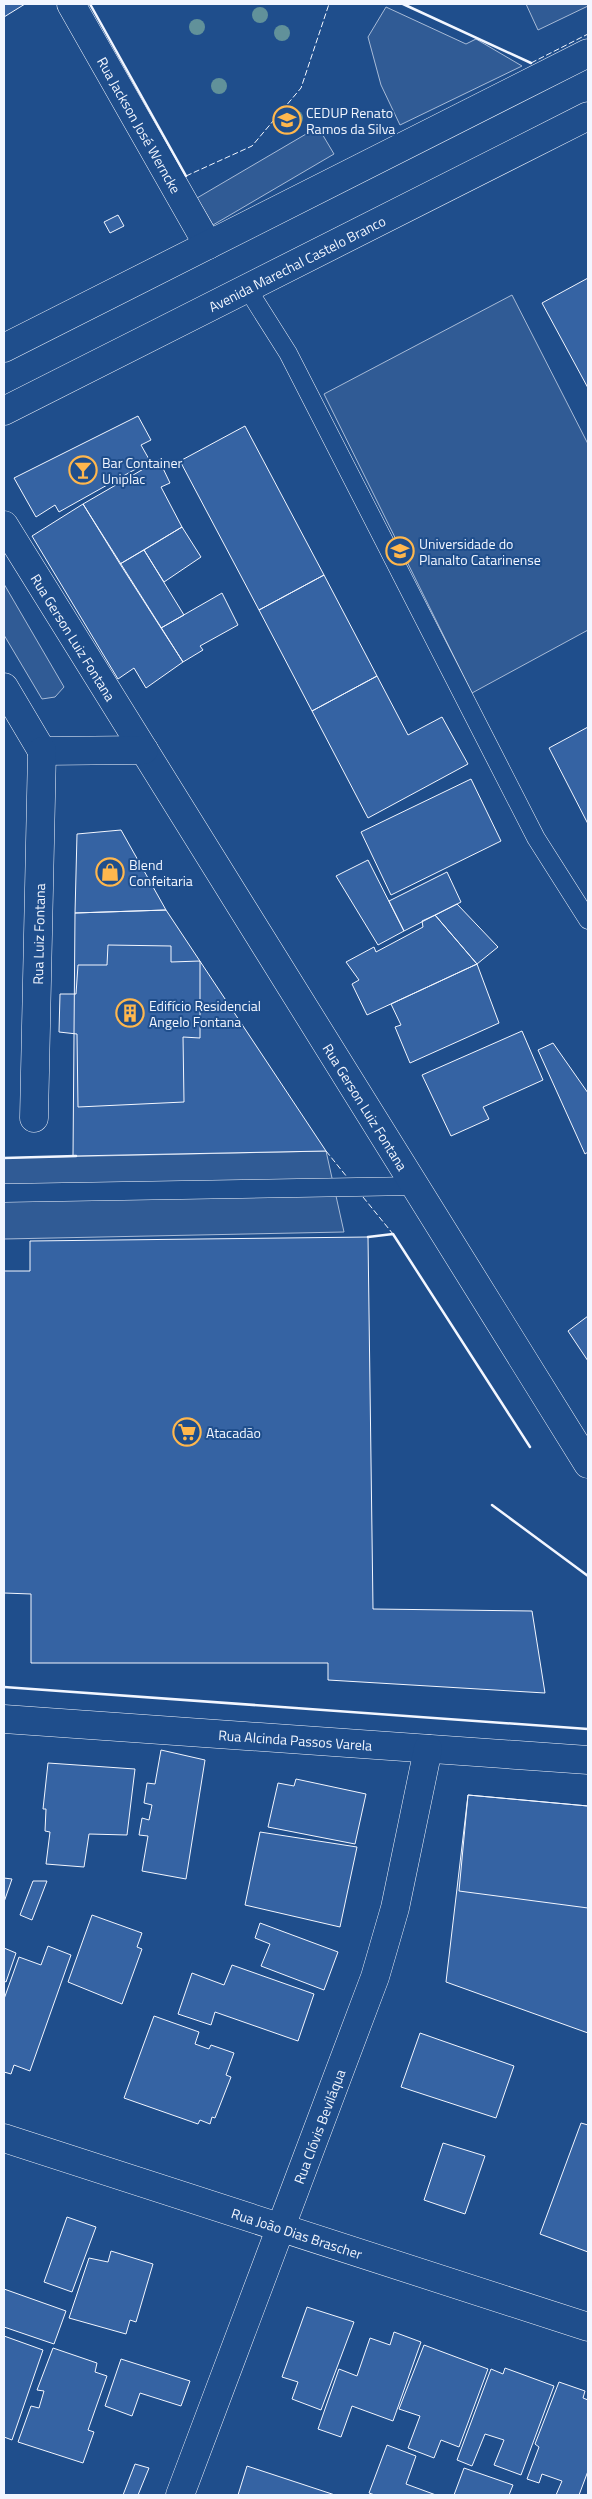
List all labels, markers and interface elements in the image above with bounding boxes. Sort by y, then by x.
street label: Rua Jackson José Werncke [93,53,187,197]
place label: CEDUP Renato Ramos da Silva [306,102,395,139]
school or university icon: CEDUP Renato Ramos da Silva [272,105,302,135]
street label: Avenida Marechal Castelo Branco [205,210,389,317]
place label: Bar Container Uniplac [102,452,182,489]
bar icon: Bar Container Uniplac [68,455,98,485]
place label: Universidade do Planalto Catarinense [419,533,541,570]
school or university icon: Universidade do Planalto Catarinense [385,536,415,566]
street label: Rua Gerson Luiz Fontana [26,569,121,705]
place label: Blend Confeitaria [129,854,193,891]
shop icon: Blend Confeitaria [95,857,125,887]
street label: Rua Luiz Fontana [26,883,50,985]
place label: Edifício Residencial Angelo Fontana [149,995,261,1032]
building icon: Edifício Residencial Angelo Fontana [115,998,145,1028]
street label: Rua Gerson Luiz Fontana [318,1039,413,1174]
supermarket icon: Atacadão [172,1417,202,1447]
place label: Atacadão [206,1422,261,1443]
street label: Rua Alcinda Passos Varela [218,1724,373,1755]
street label: Rua Clóvis Beviláqua [288,2066,350,2187]
street label: Rua João Dias Brascher [229,2202,365,2264]

